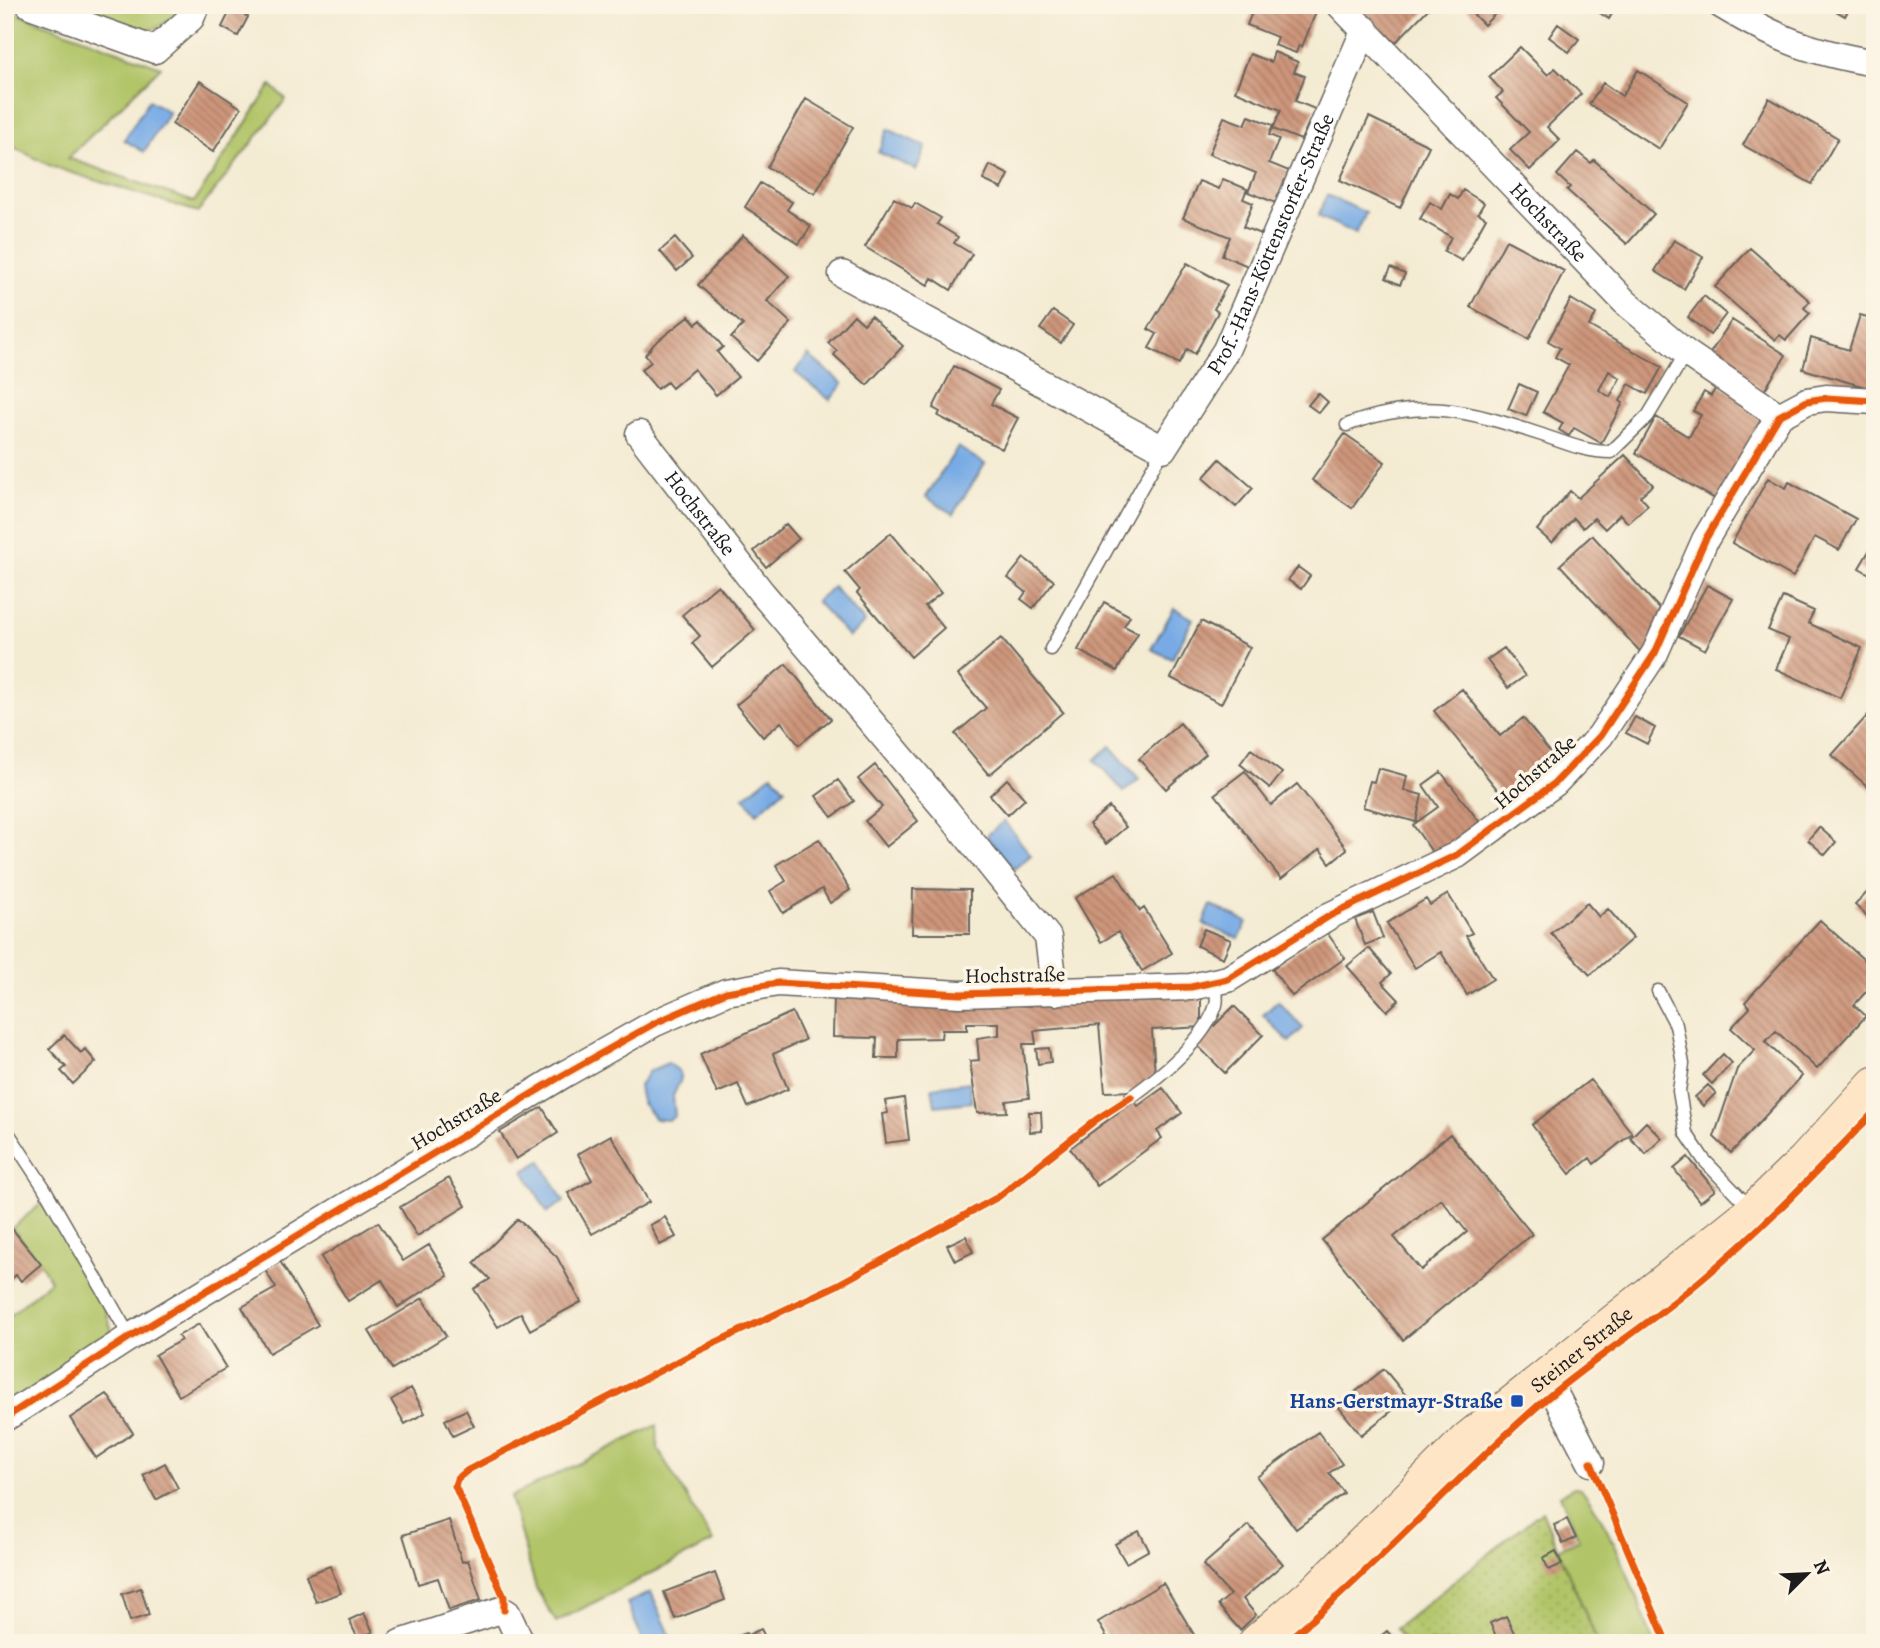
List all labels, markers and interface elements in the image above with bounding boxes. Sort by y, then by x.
street label: Prof.-Hans-Köttenstorfer-Straße [1200,109,1341,380]
street label: Hochstraße [1503,176,1593,268]
street label: Hochstraße [658,465,742,562]
street label: Hochstraße [1488,728,1582,816]
street label: Hochstraße [964,960,1066,990]
street label: Hochstraße [406,1081,506,1157]
street label: Steiner Straße [1524,1300,1639,1399]
place label: Hans-Gerstmayr-Straße [1290,1387,1503,1415]
marker: Hans-Gerstmayr-Straße [1509,1393,1525,1409]
north arrow [1772,1540,1842,1610]
text: N [1807,1556,1836,1579]

